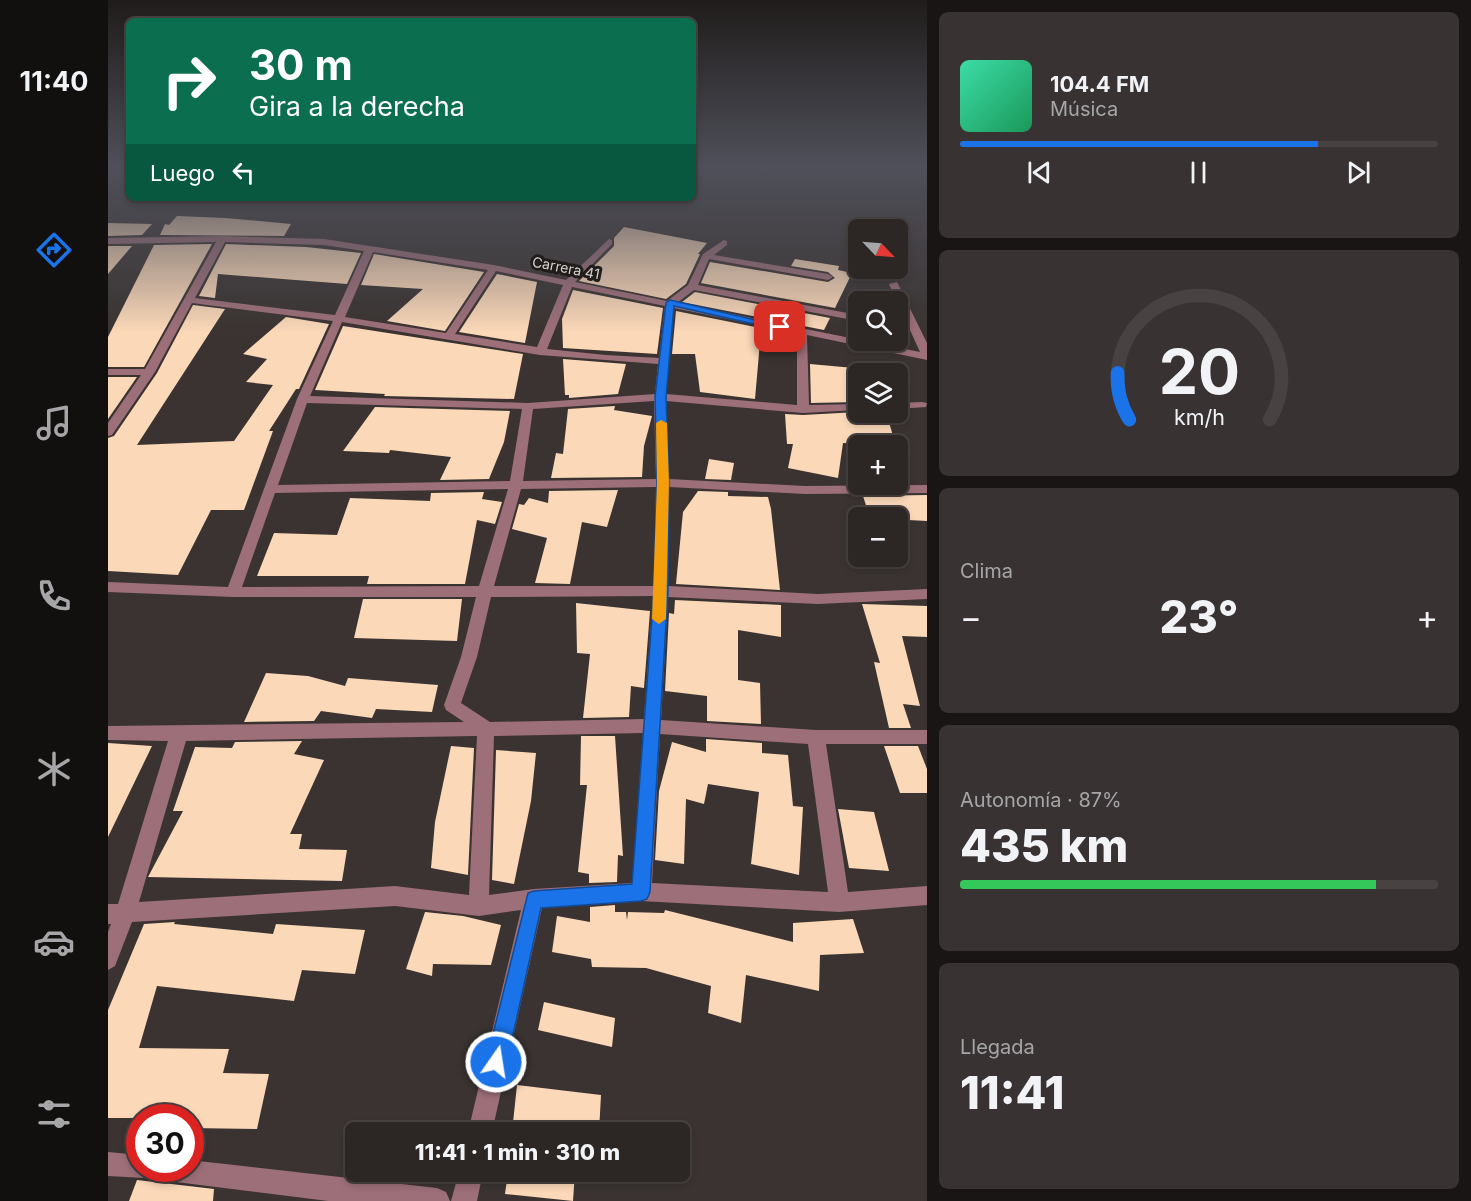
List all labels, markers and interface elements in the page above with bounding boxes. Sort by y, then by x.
text: 30 m [249,39,353,90]
icon: right [150,42,228,120]
text: 11:40 [20,65,88,98]
text: 104.4 FM [1050,71,1149,97]
text: Gira a la derecha [249,90,465,123]
text: Música [1050,97,1118,121]
icon: left [227,156,260,189]
icon: previous [1023,156,1056,189]
icon: pause [1182,156,1215,189]
icon: next [1342,156,1375,189]
text: Luego [150,160,215,186]
north arrow [848,219,908,279]
map controls [848,219,908,567]
icon: directions [33,229,75,271]
street label: Carrera 41 [531,253,601,282]
button: search [848,291,908,351]
pin [754,301,805,352]
icon: arrive [763,310,796,343]
text: 20 [1158,334,1240,409]
button: layers [848,363,908,423]
icon: music [33,402,75,444]
text: km/h [1174,404,1224,430]
button: + [848,435,908,495]
button: − [848,507,908,567]
text: Clima [960,559,1013,583]
icon: phone [33,575,75,617]
text: 23° [1160,589,1238,644]
text: − [960,597,982,637]
text: + [1416,597,1438,637]
icon: climate [33,748,75,790]
text: Autonomía · 87% [960,788,1122,812]
text: 435 km [960,818,1128,873]
icon: car [33,921,75,963]
position arrow [464,1030,528,1094]
text: Llegada [960,1035,1035,1059]
text: 11:41 [960,1065,1064,1120]
icon: filters [33,1093,75,1135]
speed limit sign: 30 [126,1104,204,1182]
text: 11:41 · 1 min · 310 m [415,1139,620,1165]

